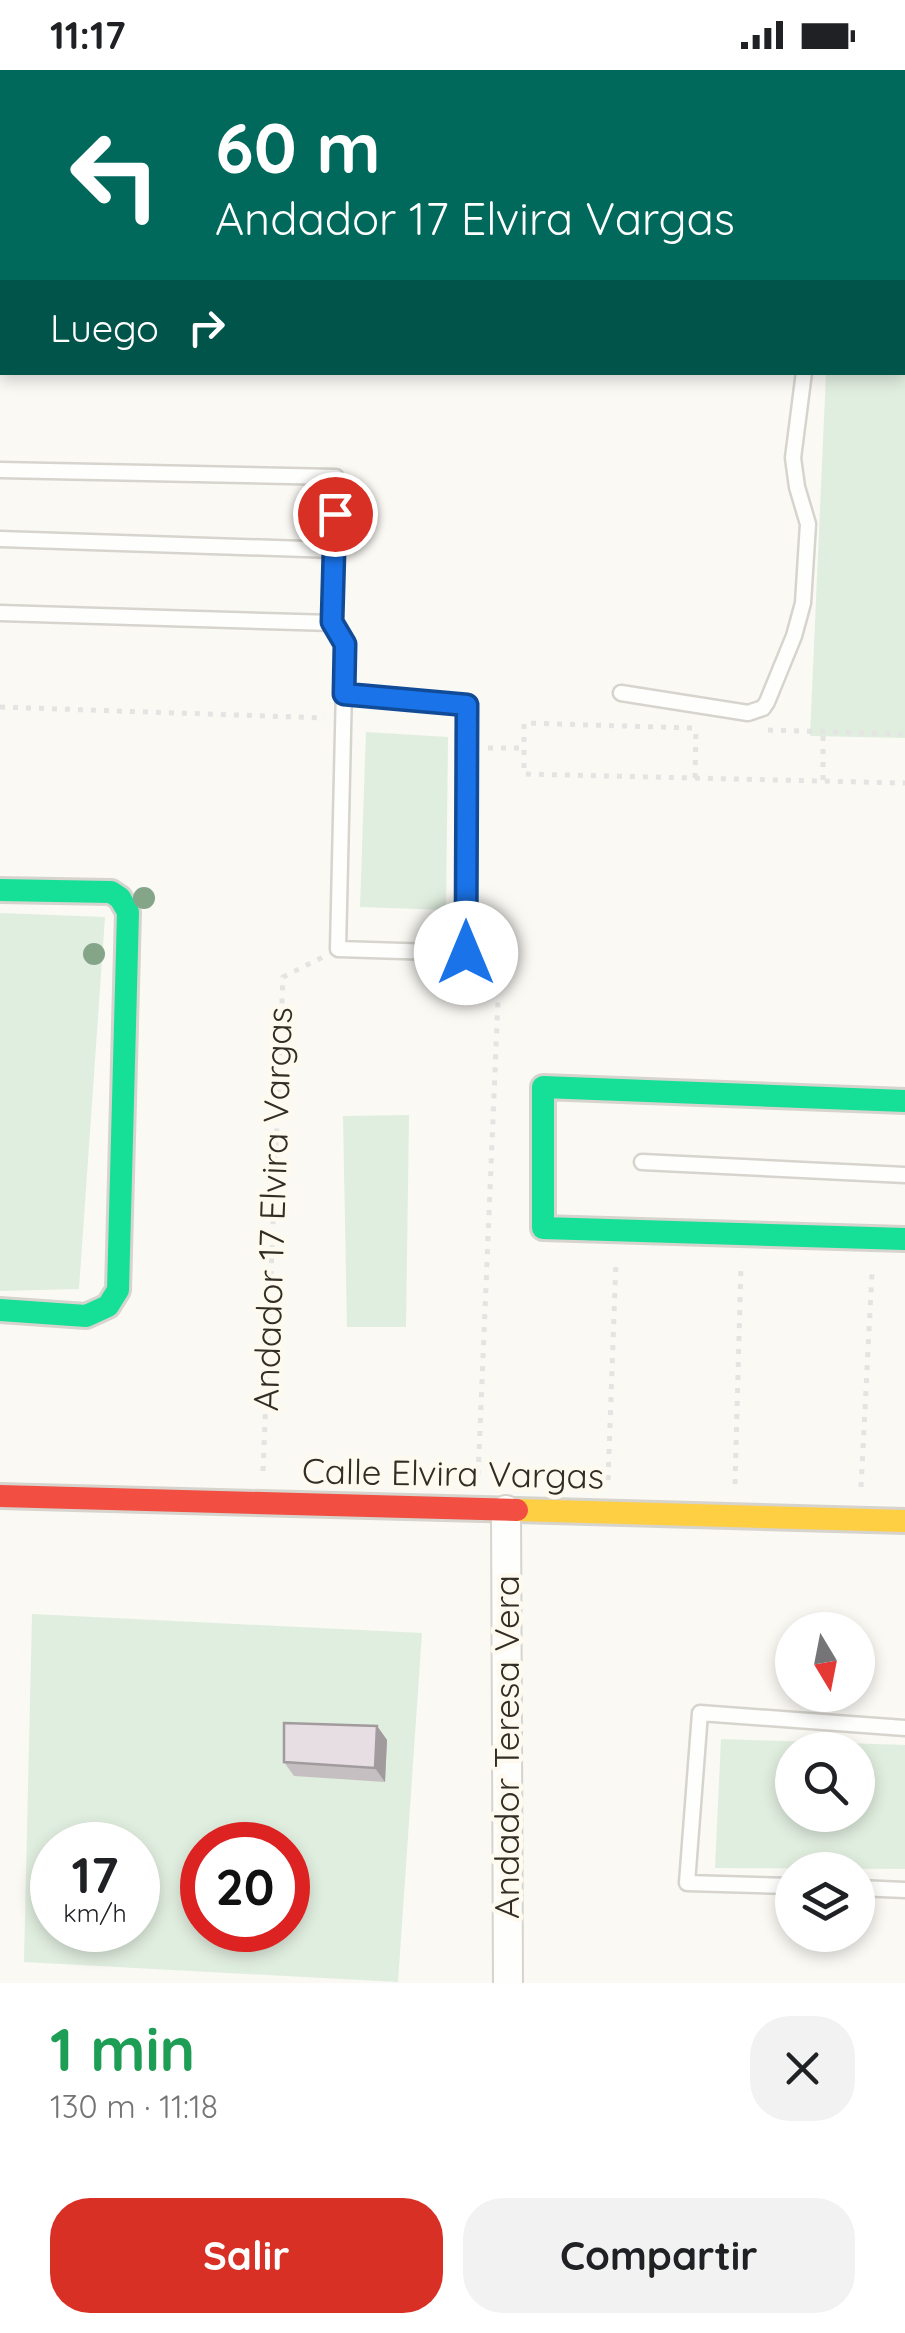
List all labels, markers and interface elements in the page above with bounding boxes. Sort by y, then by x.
text: 11:17 [50,11,126,59]
text: 60 m [215,103,381,191]
icon: left [50,110,180,240]
text: Andador 17 Elvira Vargas [215,190,735,246]
icon: right [179,300,234,355]
text: Luego [50,304,159,352]
pin [293,472,378,557]
icon: arrive [308,487,363,542]
position arrow [414,901,518,1005]
street label: Andador 17 Elvira Vargas [243,1006,301,1412]
street label: Calle Elvira Vargas [302,1448,605,1498]
street label: Andador Teresa Vera [484,1575,528,1919]
north arrow [775,1612,875,1712]
map controls [775,1612,875,1952]
button: search [775,1732,875,1832]
speed limit sign: 20 [180,1822,310,1952]
text: 17 [72,1843,118,1906]
button: layers [775,1852,875,1952]
text: km/h [63,1897,127,1928]
text: 1 min [50,2011,195,2086]
button: close [750,2016,855,2121]
text: 130 m · 11:18 [50,2086,218,2126]
button: Salir [50,2198,443,2313]
button: Compartir [463,2198,855,2313]

